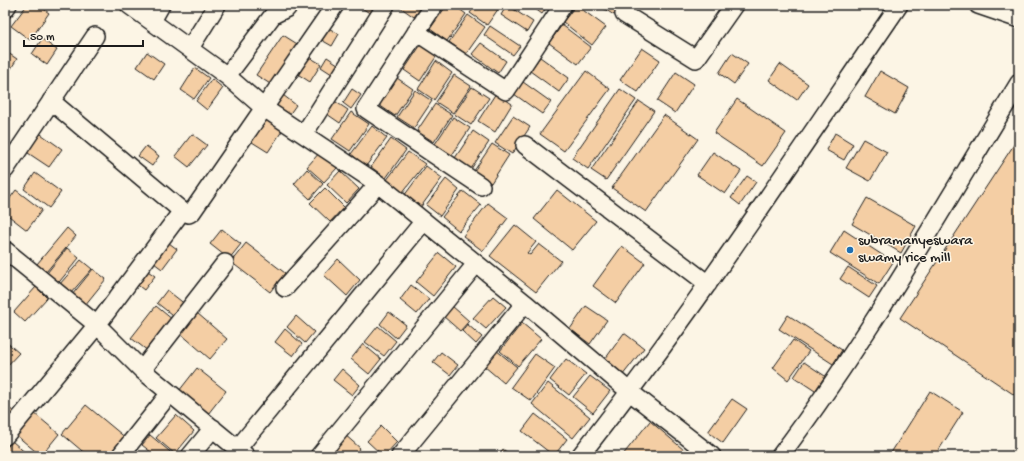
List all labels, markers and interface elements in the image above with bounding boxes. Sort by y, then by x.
scale bar [24,22,143,48]
text: 50 m [30,31,55,45]
place label: subramanyeswara swamy rice mill [858,232,973,267]
marker: subramanyeswara swamy rice mill [845,245,855,255]

